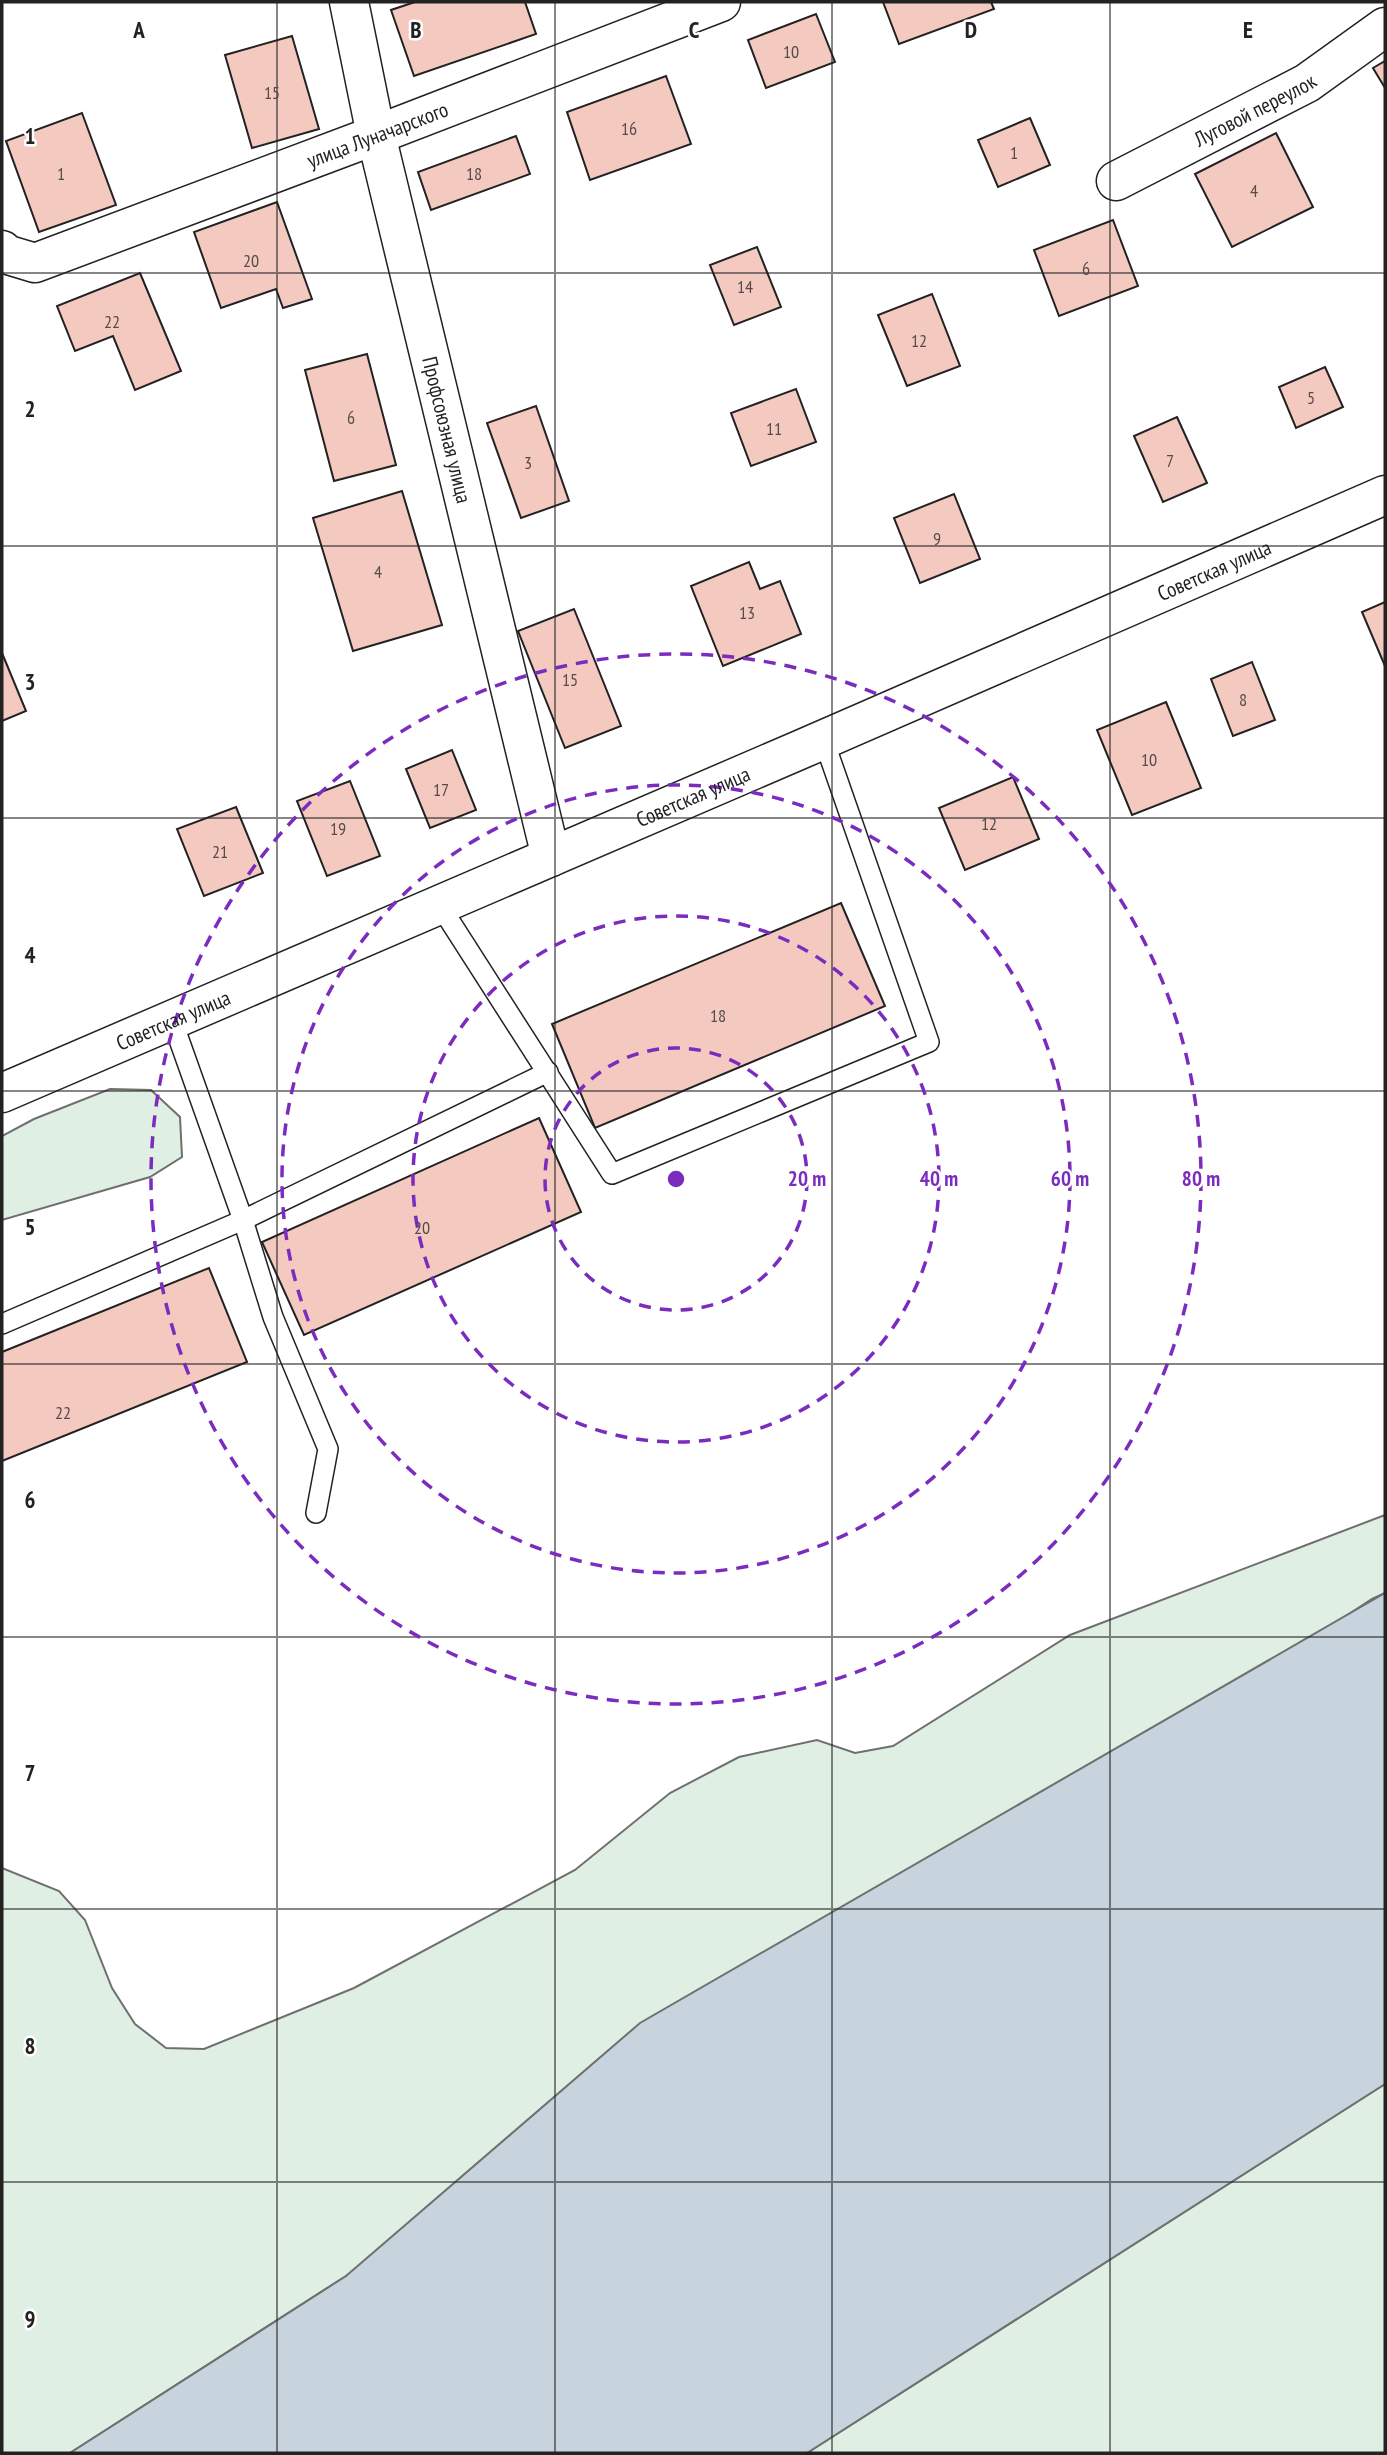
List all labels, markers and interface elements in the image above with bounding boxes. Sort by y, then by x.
text: A [132,15,145,44]
text: B [410,15,422,44]
text: C [689,15,700,44]
text: D [965,15,977,44]
text: E [1243,15,1253,44]
house number: 10 [783,40,799,63]
street label: Луговой переулок [1188,67,1321,153]
house number: 15 [264,81,280,104]
street label: улица Луначарского [303,95,452,173]
house number: 16 [621,117,637,140]
text: 1 [25,121,36,150]
house number: 1 [1010,141,1018,164]
house number: 1 [57,162,65,185]
house number: 18 [466,162,482,185]
house number: 4 [1250,179,1258,202]
house number: 20 [243,249,259,272]
house number: 6 [1082,257,1090,280]
house number: 14 [737,275,753,298]
house number: 22 [104,310,120,333]
house number: 12 [911,329,927,352]
street label: Профсоюзная улица [417,354,478,506]
house number: 5 [1307,386,1315,409]
text: 2 [25,394,36,423]
house number: 6 [347,406,355,429]
house number: 11 [766,417,782,440]
house number: 7 [1166,449,1174,472]
house number: 3 [524,451,532,474]
house number: 9 [933,527,941,550]
street label: Советская улица [1153,533,1275,607]
house number: 4 [374,560,382,583]
house number: 13 [739,601,755,624]
text: 3 [25,667,36,696]
house number: 15 [562,668,578,691]
house number: 8 [1239,688,1247,711]
house number: 10 [1141,748,1157,771]
street label: Советская улица [632,760,754,833]
house number: 17 [433,778,449,801]
house number: 12 [981,812,997,835]
house number: 19 [330,817,346,840]
house number: 21 [212,840,228,863]
text: 4 [25,940,36,969]
street label: Советская улица [112,983,234,1056]
house number: 18 [710,1004,726,1027]
text: 20 m [788,1165,826,1192]
text: 40 m [920,1165,958,1192]
text: 60 m [1051,1165,1089,1192]
text: 80 m [1182,1165,1220,1192]
centre of rings [664,1167,688,1191]
text: 5 [25,1212,36,1241]
house number: 20 [414,1216,430,1239]
house number: 22 [55,1401,71,1424]
text: 6 [25,1485,36,1514]
text: 7 [25,1758,36,1787]
text: 8 [25,2031,36,2060]
text: 9 [25,2304,36,2333]

